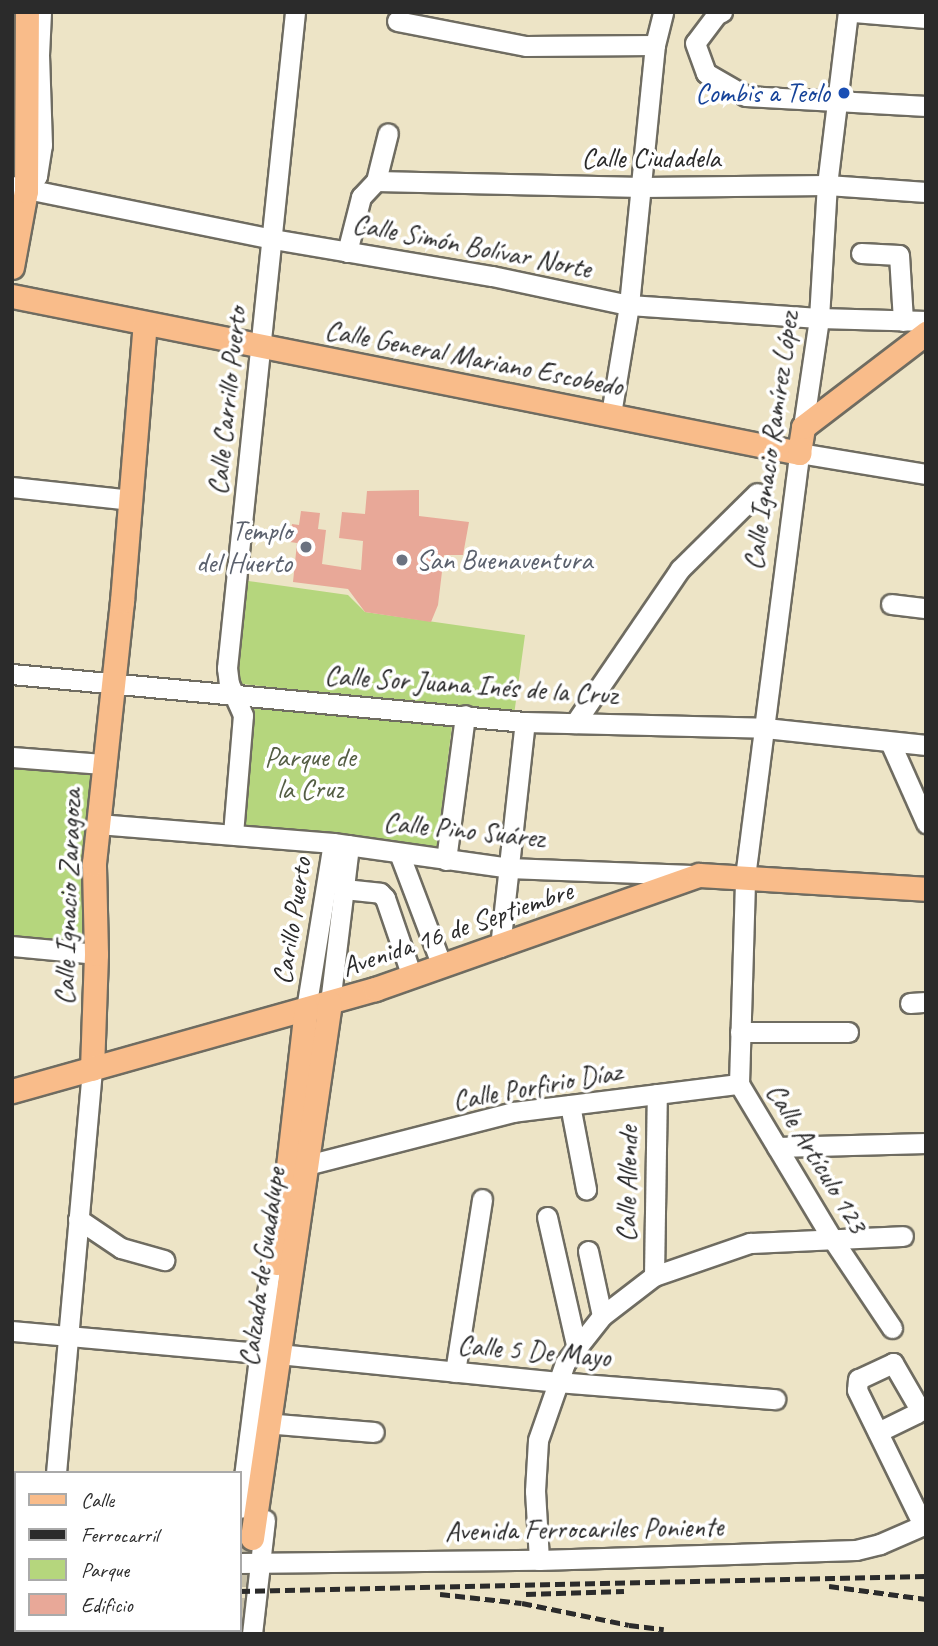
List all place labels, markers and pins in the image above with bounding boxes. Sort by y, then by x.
place label: Combis a Teolo [695,76,830,110]
marker: Combis a Teolo [836,85,852,101]
place label: Templo del Huerto [196,514,292,580]
marker: Templo del Huerto [298,539,314,555]
place label: San Buenaventura [416,543,591,577]
marker: San Buenaventura [394,552,410,568]

